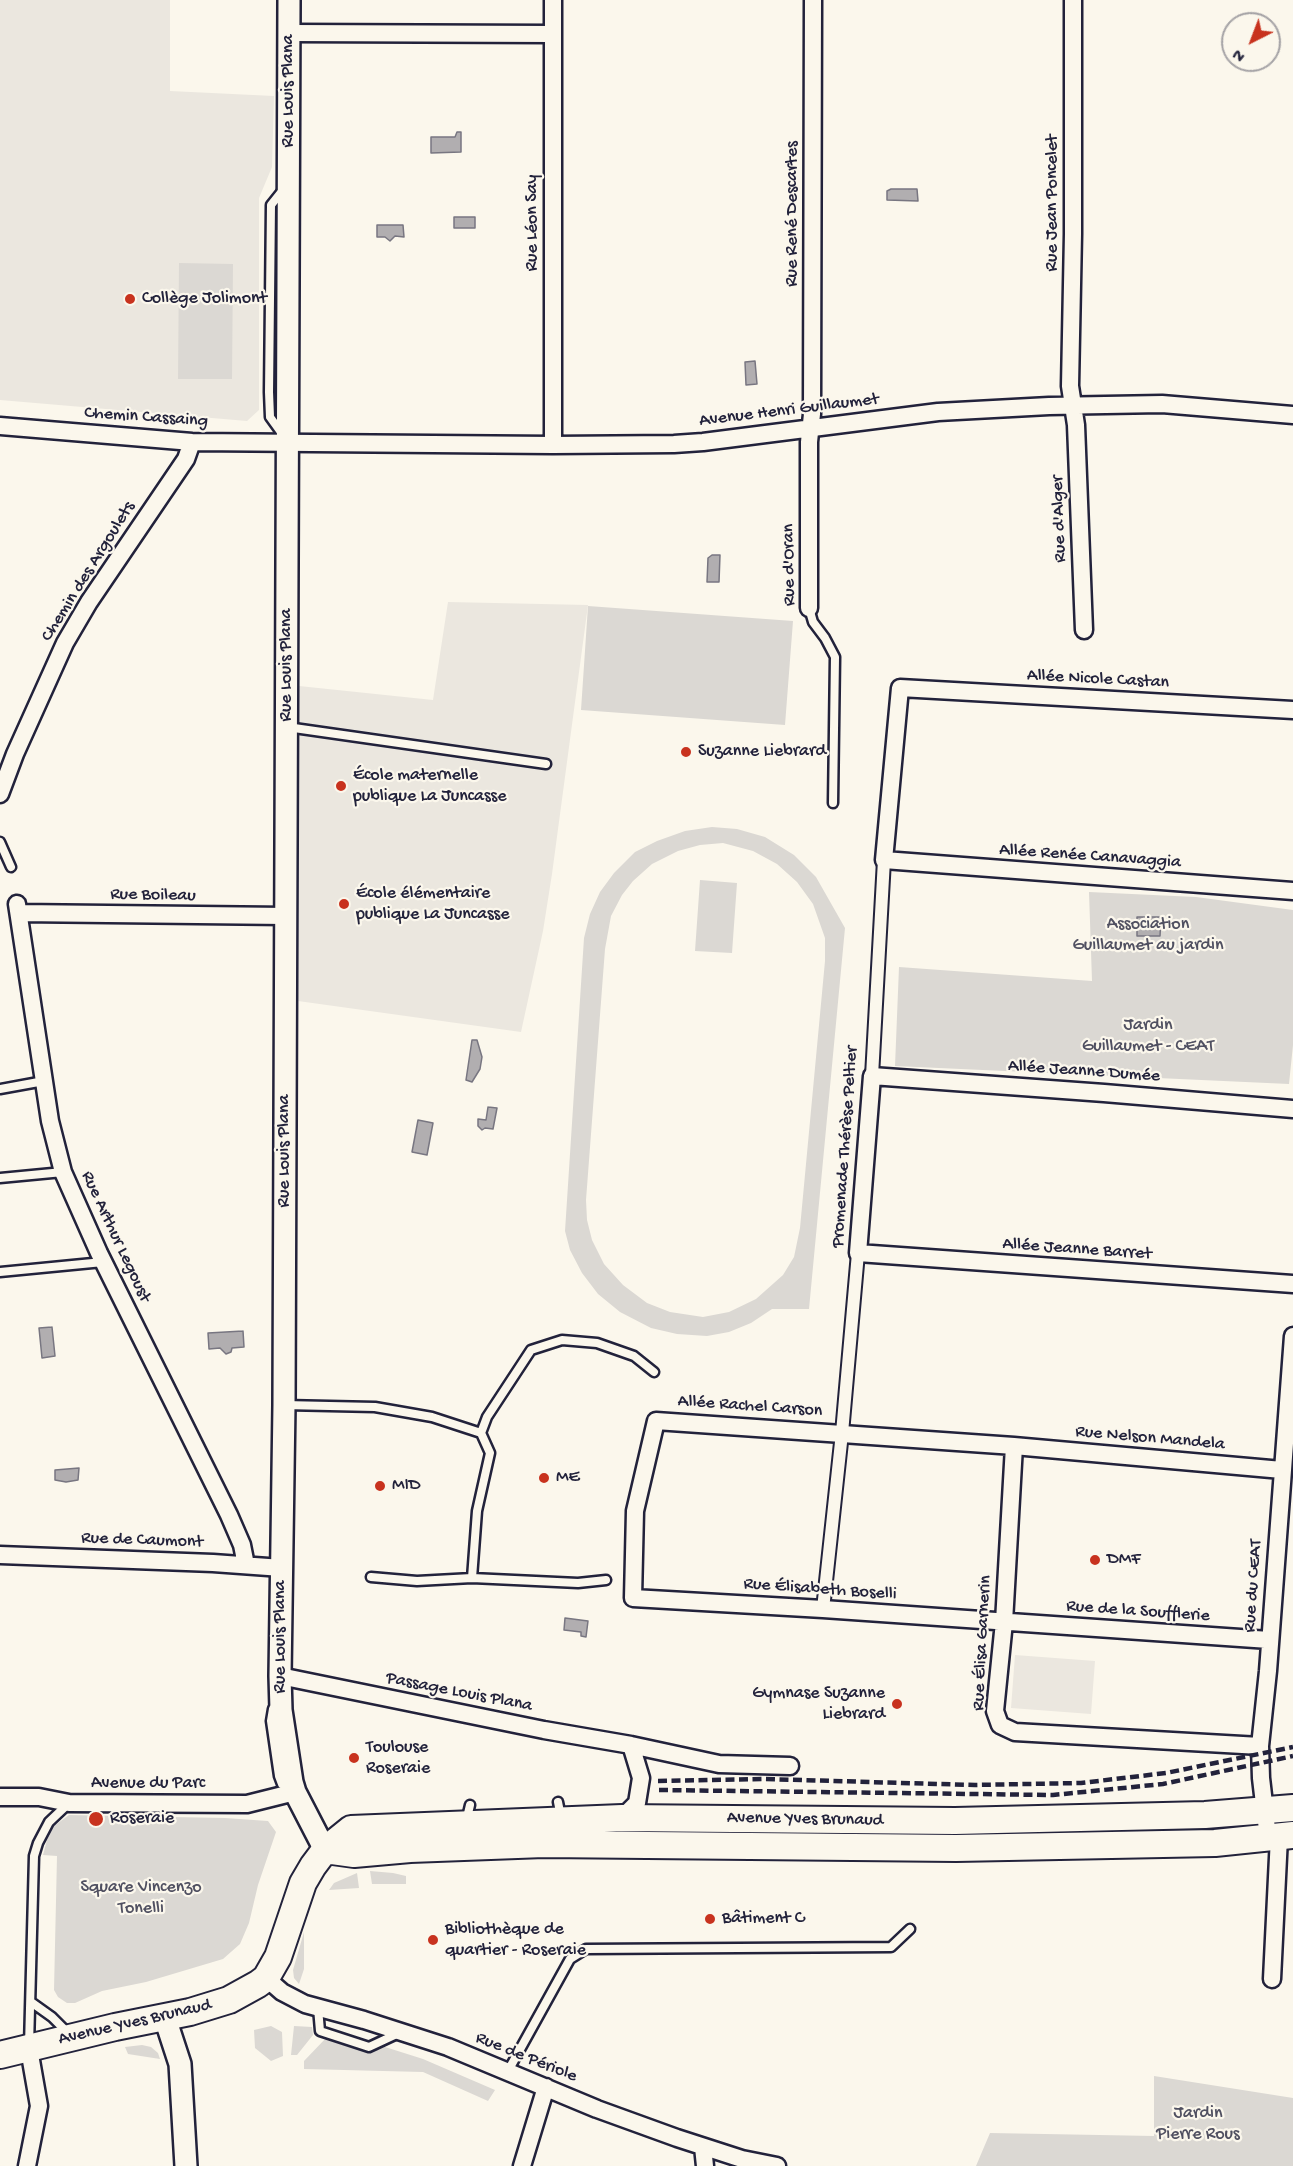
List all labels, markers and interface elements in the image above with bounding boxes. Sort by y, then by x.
north arrow [1221,12,1281,72]
street label: Rue Louis Plana [278,34,300,148]
text: N [1230,44,1250,65]
street label: Rue Jean Poncelet [1042,135,1064,271]
street label: Rue René Descartes [782,141,804,287]
street label: Rue Léon Say [522,175,544,271]
place label: Collège Jolimont [142,288,267,310]
marker: Collège Jolimont [123,292,137,306]
street label: Avenue Henri Guillaumet [698,389,880,433]
street label: Chemin Cassaing [83,403,209,433]
street label: Rue d'Alger [1048,475,1072,563]
street label: Chemin des Argoulets [37,498,141,646]
street label: Rue d'Oran [778,524,802,606]
street label: Rue Louis Plana [276,608,298,722]
street label: Allée Nicole Castan [1026,665,1170,695]
place label: Suzanne Liebrard [698,741,826,763]
marker: Suzanne Liebrard [679,745,693,759]
place label: École maternelle publique La Juncasse [353,765,506,808]
marker: École maternelle publique La Juncasse [334,779,348,793]
street label: Allée Renée Canavaggia [998,840,1182,874]
place label: École élémentaire publique La Juncasse [356,883,509,926]
street label: Rue Boileau [110,884,196,908]
marker: École élémentaire publique La Juncasse [337,897,351,911]
park label: Association Guillaumet au jardin [1072,914,1224,956]
park label: Jardin Guillaumet - CEAT [1082,1015,1214,1058]
street label: Promenade Thérèse Peltier [828,1045,864,1249]
street label: Allée Jeanne Dumée [1007,1056,1161,1088]
street label: Rue Louis Plana [274,1094,296,1208]
street label: Rue Arthur Legoust [75,1168,155,1306]
street label: Allée Jeanne Barret [1002,1234,1152,1266]
street label: Allée Rachel Carson [677,1391,823,1423]
street label: Rue Nelson Mandela [1074,1422,1226,1456]
place label: ME [556,1467,580,1489]
marker: ME [537,1471,551,1485]
place label: MID [392,1475,421,1497]
marker: MID [373,1479,387,1493]
street label: Rue de Caumont [81,1528,203,1554]
street label: Rue du CEAT [1240,1539,1268,1633]
place label: DMF [1107,1549,1140,1571]
marker: DMF [1088,1553,1102,1567]
street label: Rue Élisabeth Boselli [743,1574,897,1606]
street label: Rue Élisa Garnerin [969,1575,997,1711]
street label: Rue Louis Plana [270,1580,292,1694]
street label: Rue de la Soufflerie [1066,1596,1210,1628]
street label: Passage Louis Plana [384,1668,534,1718]
place label: Gymnase Suzanne Liebrard [752,1683,885,1726]
marker: Gymnase Suzanne Liebrard [890,1697,904,1711]
place label: Toulouse Roseraie [366,1737,430,1780]
marker: Toulouse Roseraie [347,1751,361,1765]
street label: Avenue du Parc [91,1773,205,1795]
place label: Roseraie [110,1808,174,1830]
street label: Avenue Yves Brunaud [727,1808,883,1832]
marker: Roseraie [87,1810,105,1828]
park label: Square Vincenzo Tonelli [80,1877,202,1920]
place label: Bâtiment C [722,1908,804,1930]
marker: Bâtiment C [703,1912,717,1926]
place label: Bibliothèque de quartier - Roseraie [445,1919,586,1962]
marker: Bibliothèque de quartier - Roseraie [426,1933,440,1947]
street label: Avenue Yves Brunaud [56,1995,214,2051]
street label: Rue de Périole [472,2028,580,2088]
park label: Jardin Pierre Rous [1156,2103,1240,2146]

